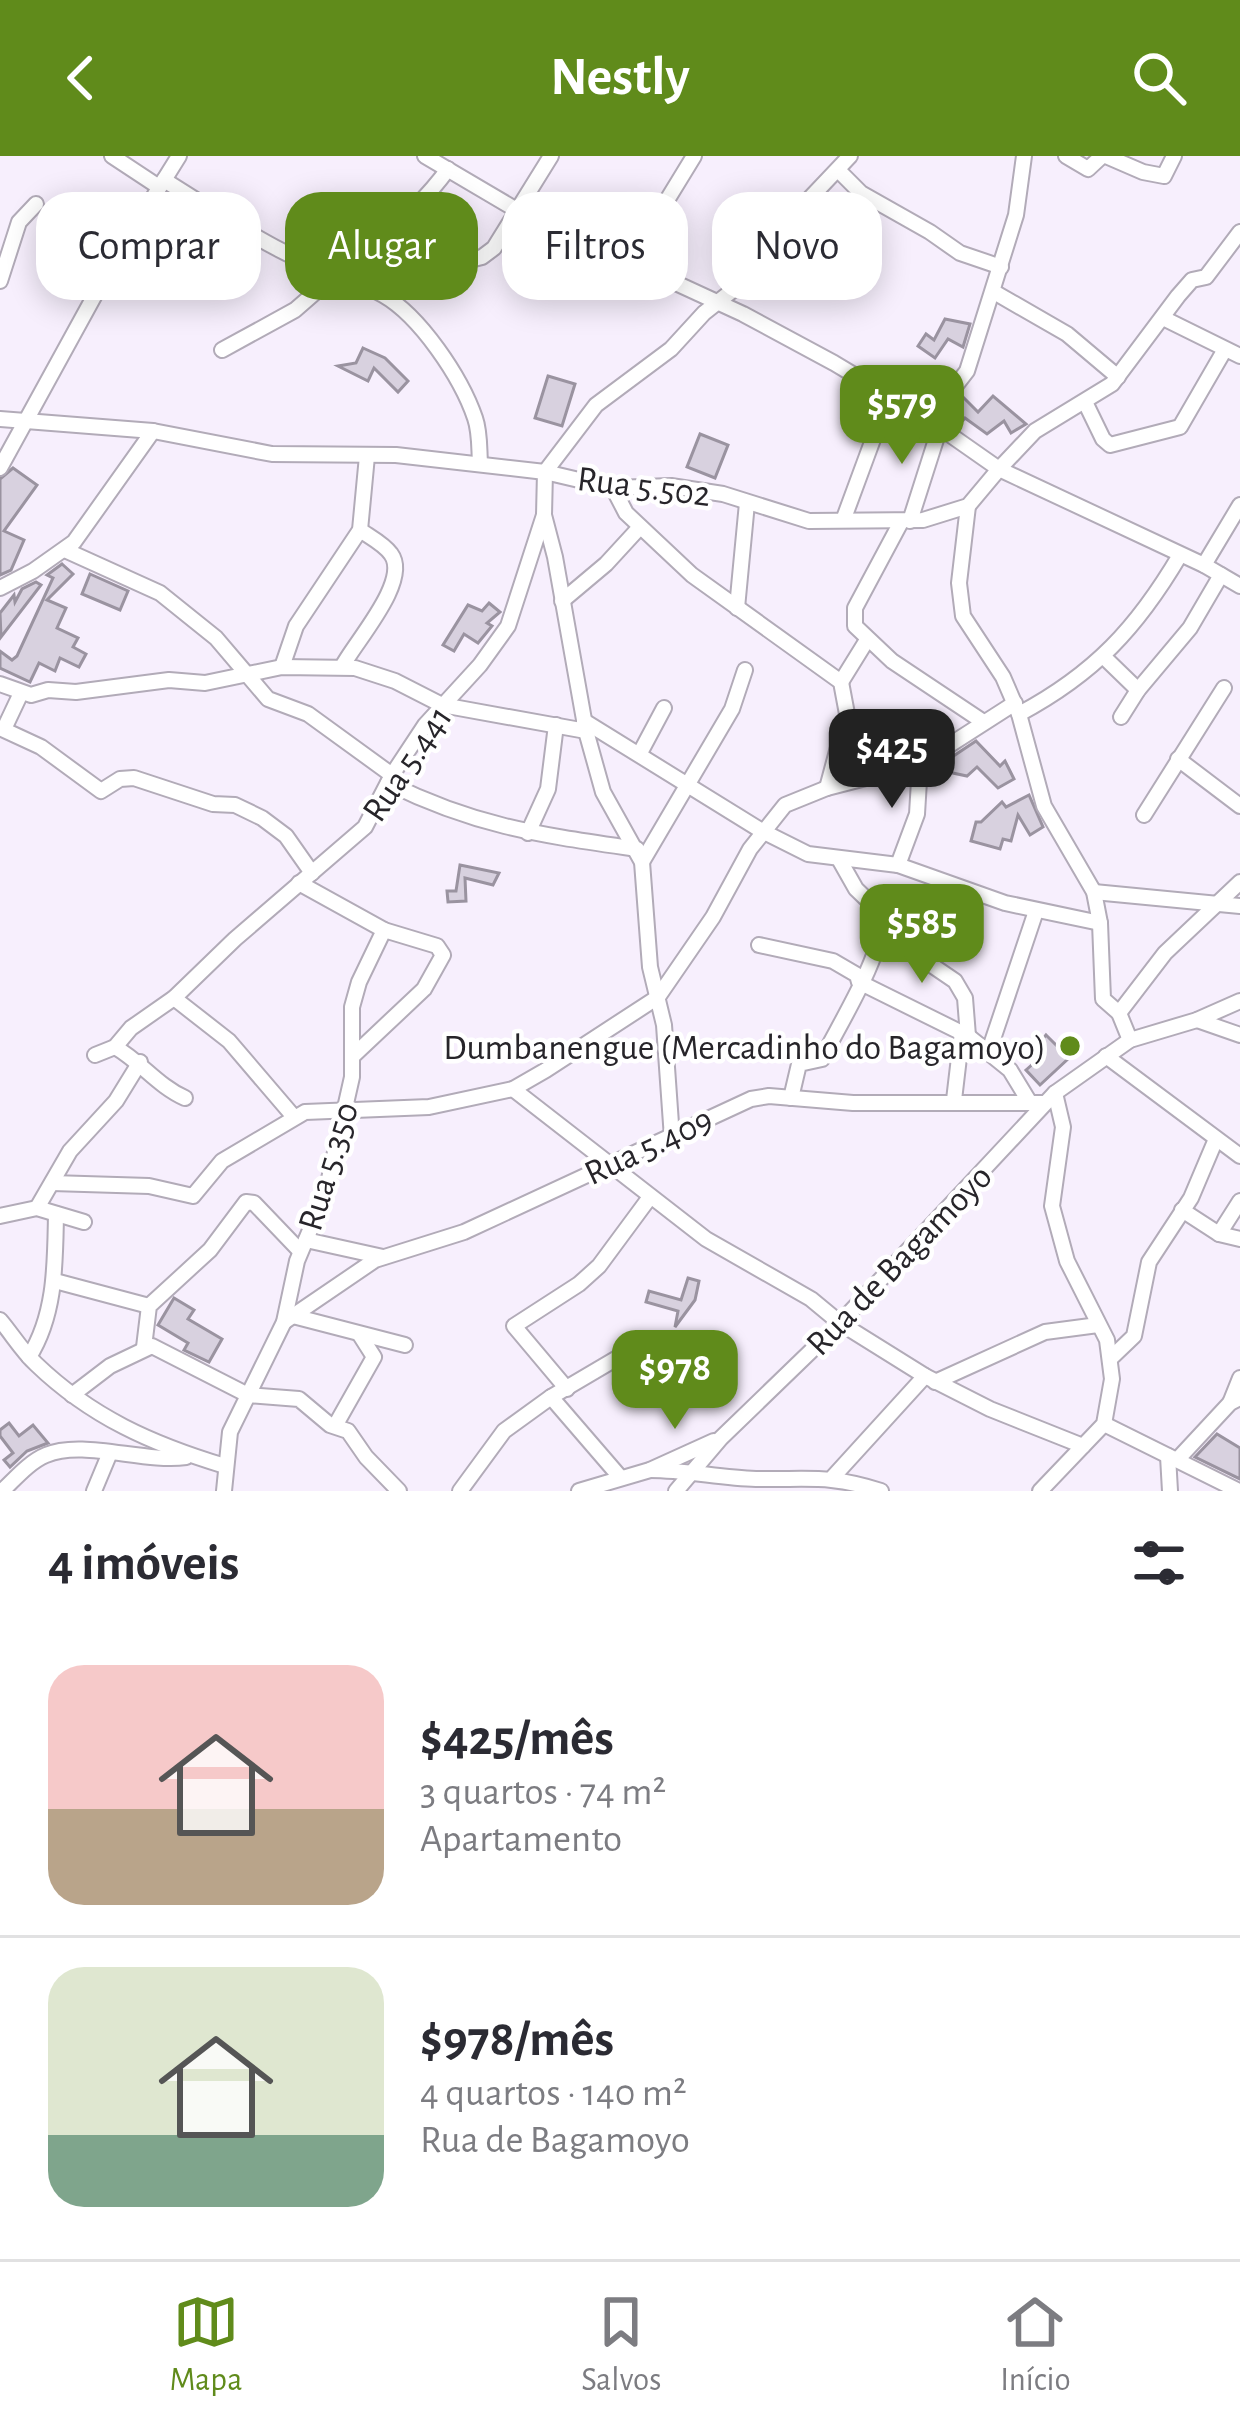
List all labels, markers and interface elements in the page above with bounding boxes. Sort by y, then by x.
icon: back [48,45,114,111]
icon: search [1126,45,1192,111]
text: Nestly [550,51,690,105]
chip: Comprar [36,192,261,300]
chip: Alugar [285,192,478,300]
chip: Filtros [502,192,688,300]
chip: Novo [712,192,882,300]
pin: $579 [831,365,973,467]
text: $579 [867,384,937,423]
street label: Rua 5.502 [575,461,712,513]
street label: Rua 5.441 [356,700,459,828]
pin: $425 [821,709,963,811]
text: $425 [856,728,928,767]
pin: $585 [851,884,993,986]
text: $585 [887,903,957,942]
place label: Dumbanengue (Mercadinho do Bagamoyo) [443,1030,1046,1066]
marker: Dumbanengue (Mercadinho do Bagamoyo) [1057,1033,1083,1059]
street label: Rua 5.350 [292,1098,365,1235]
street label: Rua 5.409 [579,1102,718,1192]
street label: Rua de Bagamoyo [800,1158,999,1363]
pin: $978 [604,1330,746,1432]
text: $978 [639,1349,711,1388]
icon: filters [1126,1530,1192,1596]
text: 4 imóveis [48,1538,239,1589]
icon: home [144,1713,288,1857]
text: $425/mês [420,1713,614,1764]
text: 3 quartos · 74 m² [420,1773,666,1812]
text: Apartamento [420,1820,622,1859]
text: $978/mês [420,2014,614,2065]
icon: home [144,2015,288,2159]
text: 4 quartos · 140 m² [420,2074,687,2113]
text: Rua de Bagamoyo [420,2121,690,2160]
tab: Mapa [169,2289,242,2401]
tab: Salvos [581,2289,661,2401]
tab: Início [1000,2289,1071,2401]

